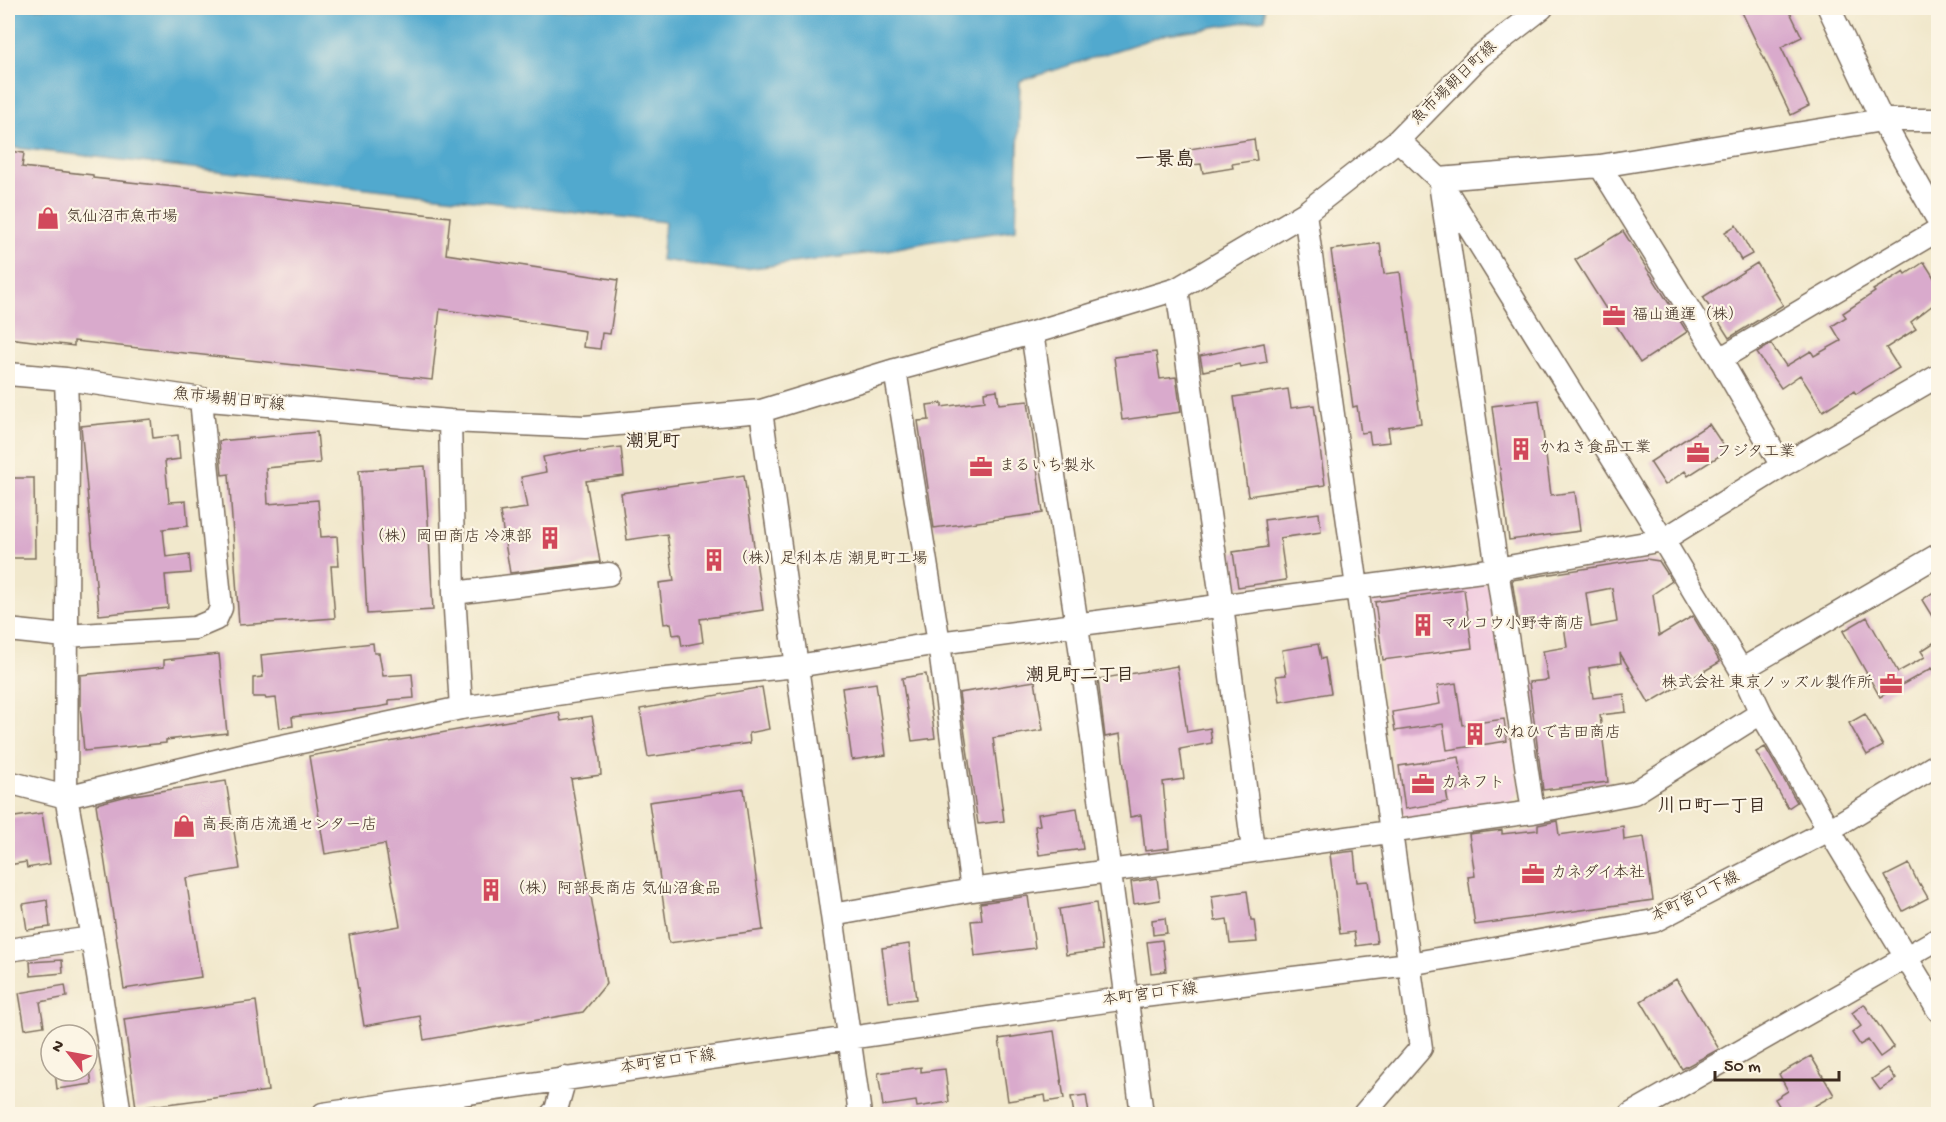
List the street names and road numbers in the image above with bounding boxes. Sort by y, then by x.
street label: 魚市場朝日町線 [1407,37,1502,130]
street label: 魚市場朝日町線 [172,384,286,416]
street label: 本町宮口下線 [1648,867,1743,928]
street label: 本町宮口下線 [1101,979,1199,1011]
street label: 本町宮口下線 [619,1045,717,1079]

